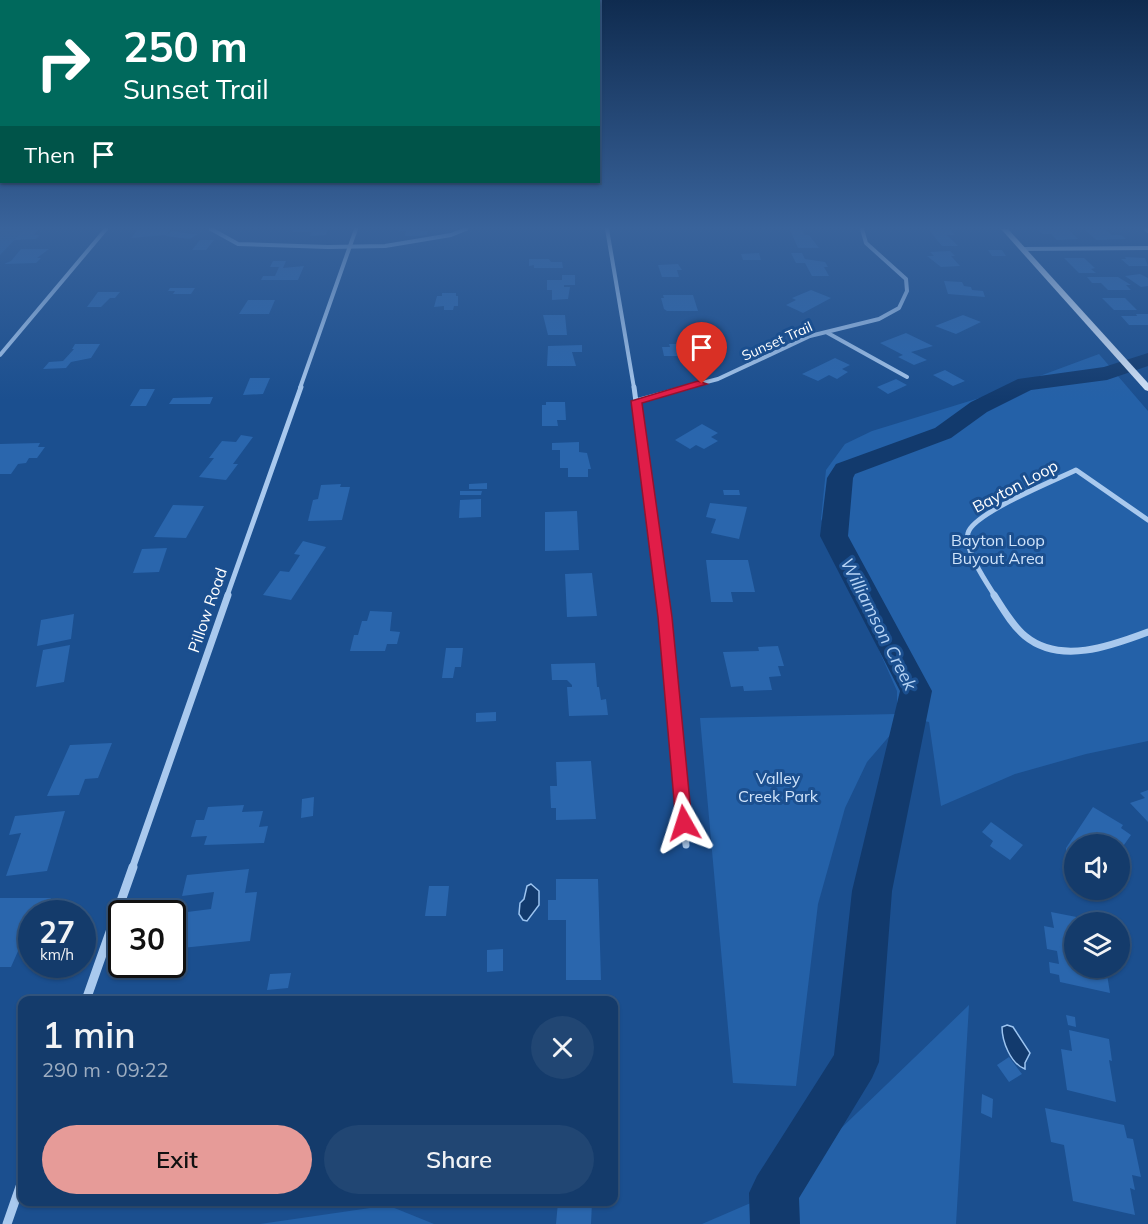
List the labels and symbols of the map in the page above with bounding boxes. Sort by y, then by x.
street label: Sunset Trail [739,317,815,365]
pin [676,322,727,384]
street label: Bayton Loop [969,455,1061,517]
park label: Bayton Loop Buyout Area [951,530,1045,568]
water label: Williamson Creek [836,554,923,695]
street label: Pillow Road [183,565,231,655]
park label: Valley Creek Park [738,768,819,806]
position arrow [652,791,716,855]
speed limit sign: 30 [108,900,186,978]

